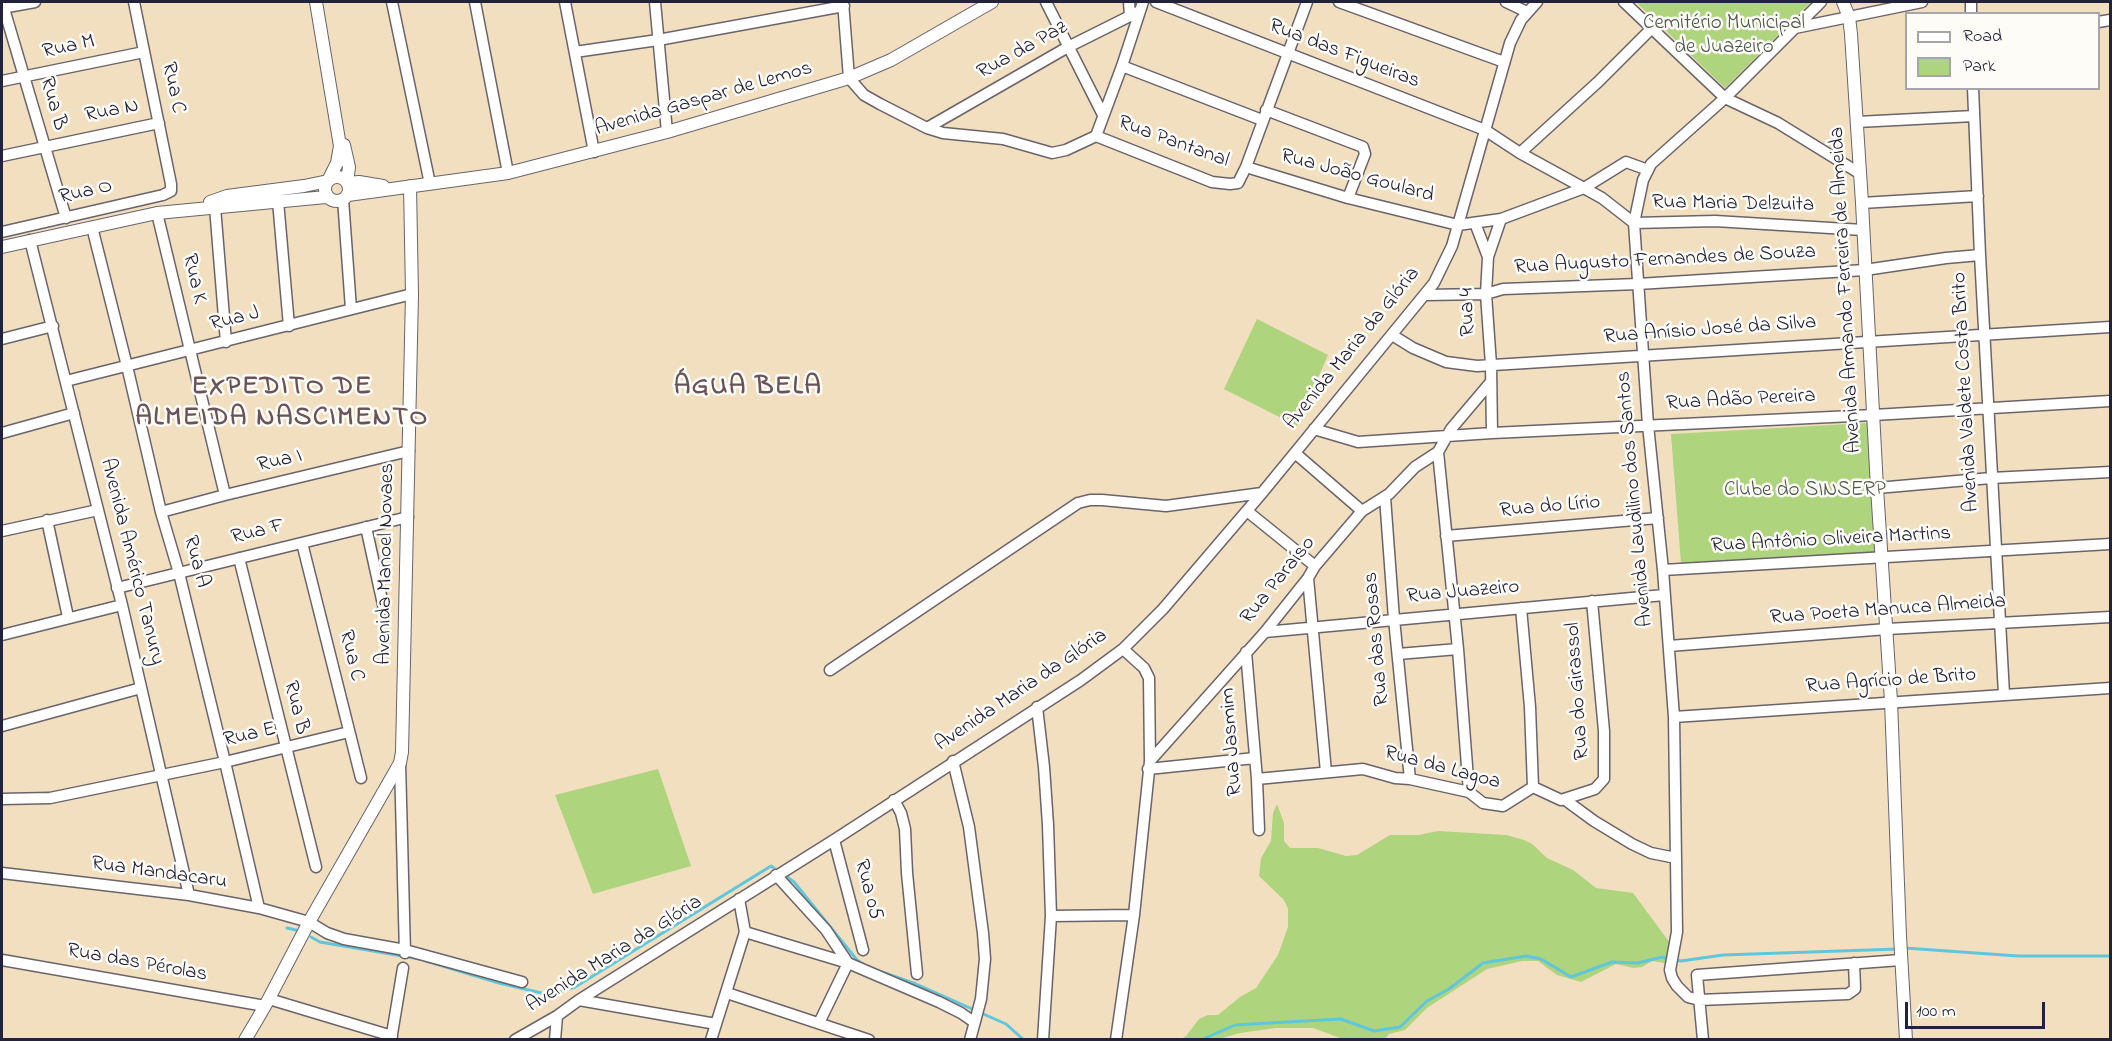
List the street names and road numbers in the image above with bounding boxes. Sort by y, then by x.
street label: Rua das Figueiras [1265,15,1423,95]
street label: Rua da Paz [973,16,1073,86]
street label: Rua M [41,30,97,66]
street label: Avenida Gaspar de Lemos [592,57,816,143]
street label: Rua C [154,60,190,116]
street label: Rua B [32,74,72,134]
street label: Rua N [83,94,141,130]
street label: Rua Pantanal [1114,111,1232,175]
street label: Avenida Armando Ferreira de Almeida [1826,126,1868,454]
street label: Rua João Goulard [1278,144,1436,210]
street label: Rua O [57,175,115,211]
street label: Rua Maria Delzuita [1652,191,1814,219]
street label: Rua Augusto Fernandes de Souza [1514,241,1816,281]
street label: Rua K [175,252,211,306]
street label: Avenida Maria da Glória [1280,262,1426,436]
street label: Avenida Valdete Costa Brito [1948,271,1986,513]
street label: Rua 4 [1456,287,1482,337]
street label: Rua J [208,302,262,338]
street label: Rua Anísio José da Silva [1603,311,1817,351]
street label: Avenida Laudilino dos Santos [1612,370,1660,628]
street label: Rua Adão Pereira [1666,385,1816,417]
street label: Rua I [255,445,305,479]
street label: Avenida Américo Tanury [93,456,169,668]
street label: Avenida Manoel Novaes [373,463,401,665]
street label: Rua do Lírio [1499,491,1601,525]
street label: Rua F [229,514,287,552]
street label: Rua Antônio Oliveira Martins [1710,522,1952,560]
street label: Rua Paraíso [1236,532,1322,630]
street label: Rua A [176,533,214,591]
street label: Rua das Rosas [1360,571,1396,707]
street label: Rua Juazeiro [1406,576,1520,610]
street label: Rua Poeta Manuca Almeida [1769,590,2007,632]
street label: Rua do Girassol [1562,621,1596,761]
street label: Avenida Maria da Glória [931,624,1113,758]
street label: Rua C [332,628,368,684]
street label: Rua Agrício de Brito [1805,663,1977,701]
street label: Rua B [276,679,314,737]
street label: Rua Jasmim [1217,687,1249,797]
street label: Rua E [221,718,279,754]
street label: Rua da Lagoa [1381,741,1503,797]
street label: Rua Mandacaru [89,852,229,896]
street label: Rua 05 [847,857,887,923]
street label: Avenida Maria da Glória [523,891,707,1019]
street label: Rua das Pérolas [65,939,209,989]

